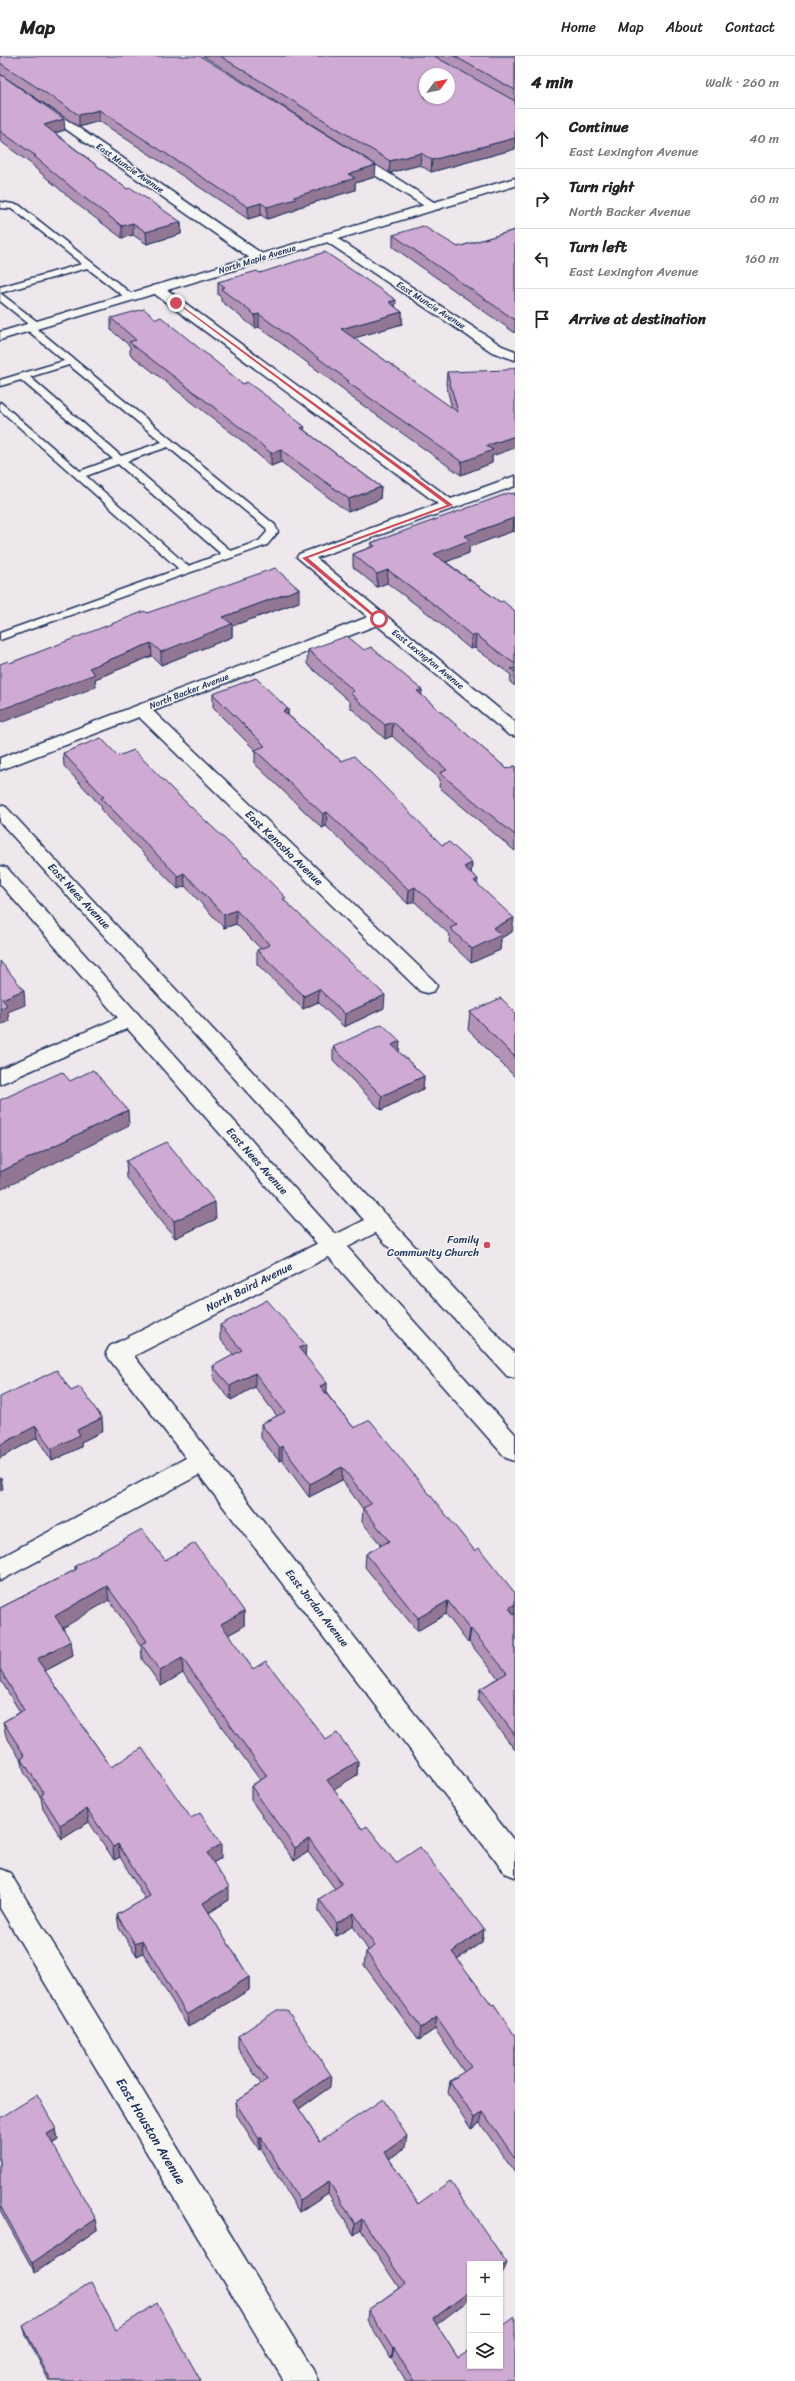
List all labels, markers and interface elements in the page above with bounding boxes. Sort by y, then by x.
text: Map [20,11,55,44]
text: Home [561,15,596,40]
text: Map [618,15,644,40]
text: About [666,15,703,40]
text: Contact [725,15,775,40]
text: 4 min [531,67,573,97]
north arrow [419,68,455,104]
text: Walk · 260 m [705,71,779,94]
text: Continue [569,114,629,140]
text: 40 m [749,127,779,150]
icon: ahead [531,128,553,150]
street label: East Muncie Avenue [93,139,168,198]
text: East Lexington Avenue [569,140,698,163]
text: Turn right [569,174,634,200]
text: 60 m [750,187,779,210]
icon: right [531,188,553,210]
text: North Backer Avenue [569,200,691,223]
text: Turn left [569,234,627,260]
street label: North Maple Avenue [216,239,298,278]
text: 160 m [744,247,779,270]
icon: left [531,248,553,270]
text: East Lexington Avenue [569,260,698,283]
street label: East Muncie Avenue [393,277,469,334]
route end [167,294,185,312]
text: Arrive at destination [569,306,706,332]
icon: arrive [531,308,553,330]
route start [370,610,388,628]
street label: East Lexington Avenue [388,625,468,694]
street label: North Backer Avenue [147,668,232,714]
street label: East Kenosha Avenue [240,805,328,891]
street label: East Nees Avenue [43,858,116,934]
street label: East Nees Avenue [221,1123,293,1200]
place label: Family Community Church [387,1230,479,1262]
marker: Family Community Church [482,1240,492,1250]
street label: North Baird Avenue [202,1257,296,1317]
street label: East Jordan Avenue [280,1565,354,1652]
street label: East Houston Avenue [110,2073,192,2189]
map controls [467,2261,503,2369]
button: + [467,2261,503,2297]
button: − [467,2297,503,2333]
button: layers [467,2333,503,2369]

